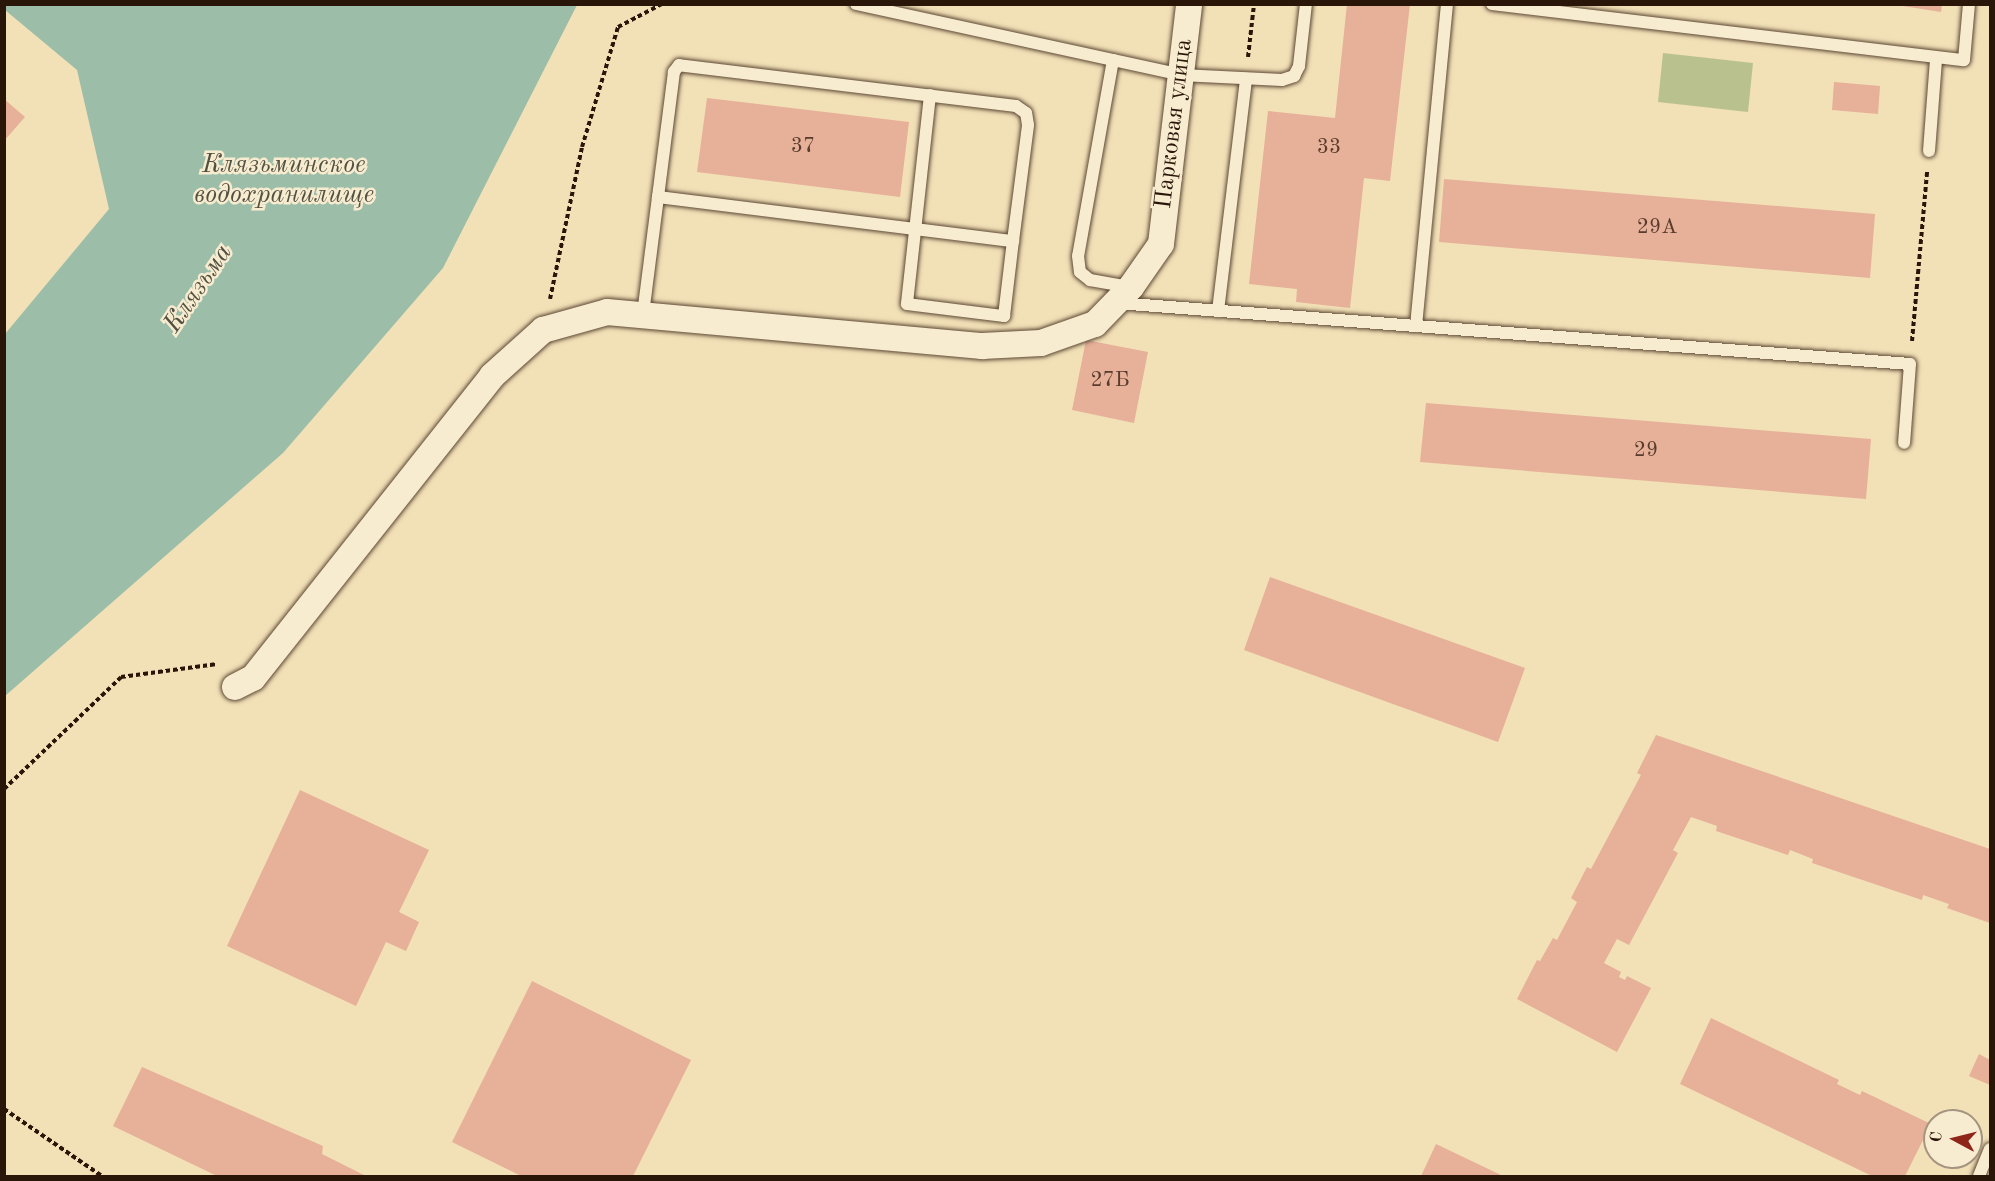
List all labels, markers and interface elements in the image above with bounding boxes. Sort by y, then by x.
street label: Парковая улица [1150,37,1200,211]
house number: 37 [791,134,815,160]
house number: 33 [1317,135,1341,161]
water label: Клязьминское водохранилище [194,150,374,212]
house number: 29А [1637,215,1677,241]
water label: Клязьма [158,239,240,339]
house number: 27Б [1090,368,1130,394]
house number: 29 [1634,438,1658,464]
north arrow [1923,1109,1983,1169]
text: С [1929,1131,1946,1143]

